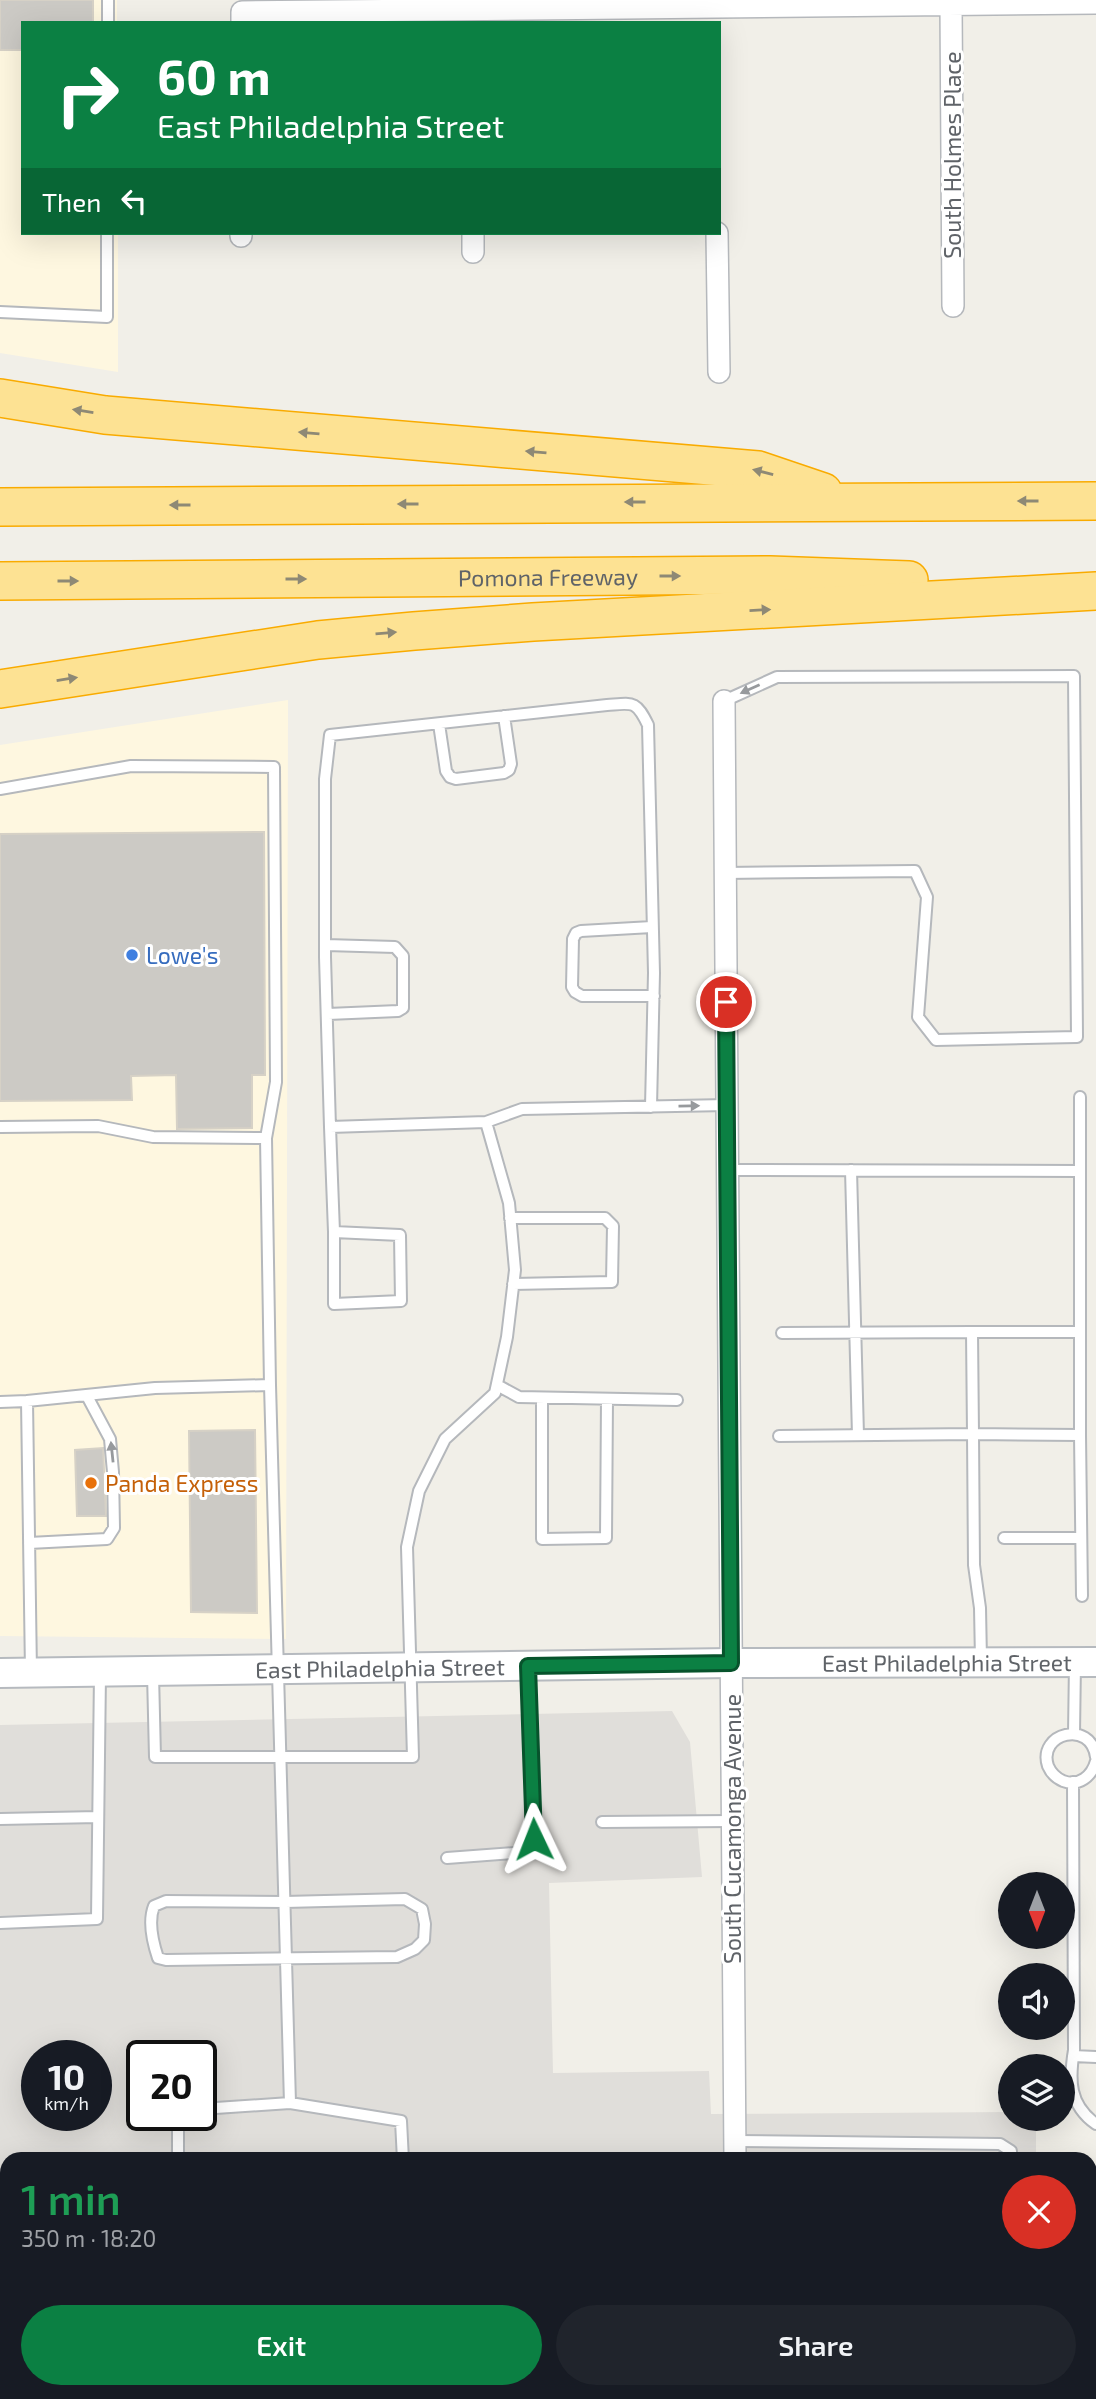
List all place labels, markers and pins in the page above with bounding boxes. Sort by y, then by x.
place label: Lowe's [146,941,218,969]
marker: Lowe's [124,947,140,963]
pin [696,972,756,1032]
place label: Panda Express [105,1469,258,1497]
marker: Panda Express [83,1475,99,1491]

